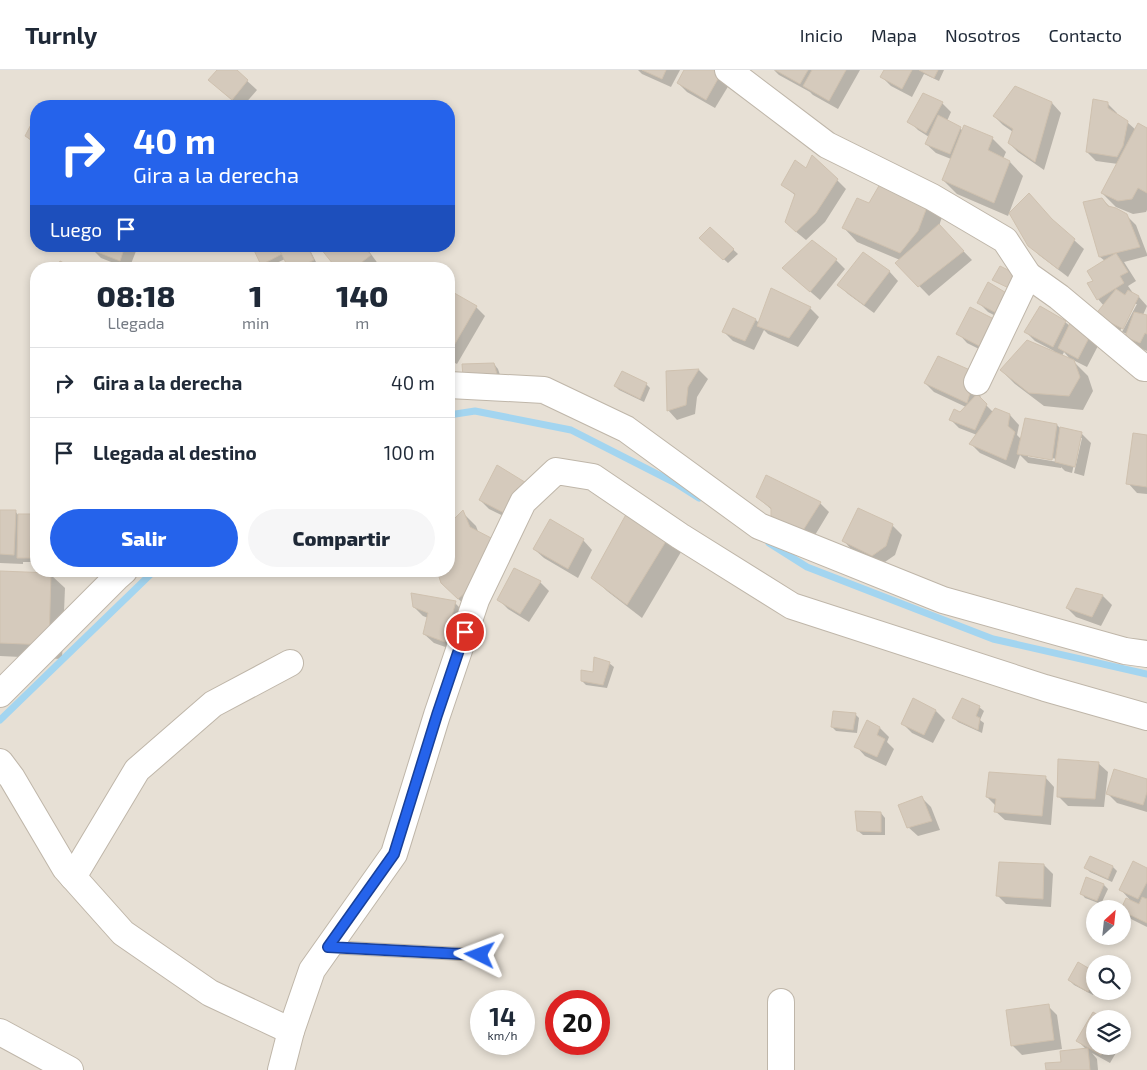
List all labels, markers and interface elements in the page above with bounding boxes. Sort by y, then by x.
text: Turnly [25,20,97,49]
text: Inicio [800,24,843,46]
text: Mapa [871,24,917,46]
text: Nosotros [945,24,1020,46]
text: Contacto [1048,24,1122,46]
text: 40 m [133,119,216,161]
icon: right [50,120,115,185]
text: Gira a la derecha [133,161,299,187]
icon: arrive [112,215,140,243]
text: Luego [50,218,102,241]
text: 08:18 [97,277,175,313]
text: 1 [249,277,263,313]
text: 140 [336,277,388,313]
text: Llegada [107,313,165,332]
text: min [242,313,269,332]
text: m [355,313,369,332]
icon: right [50,369,78,397]
text: Gira a la derecha [93,371,242,394]
text: 40 m [391,371,435,394]
icon: arrive [50,439,78,467]
text: Llegada al destino [93,441,257,464]
text: 100 m [384,441,435,464]
button: Salir [50,509,238,567]
button: Compartir [248,509,435,567]
pin [444,611,486,653]
icon: arrive [451,618,479,646]
north arrow [1086,900,1131,945]
map controls [1086,900,1131,1055]
position arrow [453,928,505,980]
button: search [1086,955,1131,1000]
speed limit sign: 20 [545,990,610,1055]
text: 14 [489,1001,516,1031]
button: layers [1086,1010,1131,1055]
text: km/h [488,1028,517,1042]

